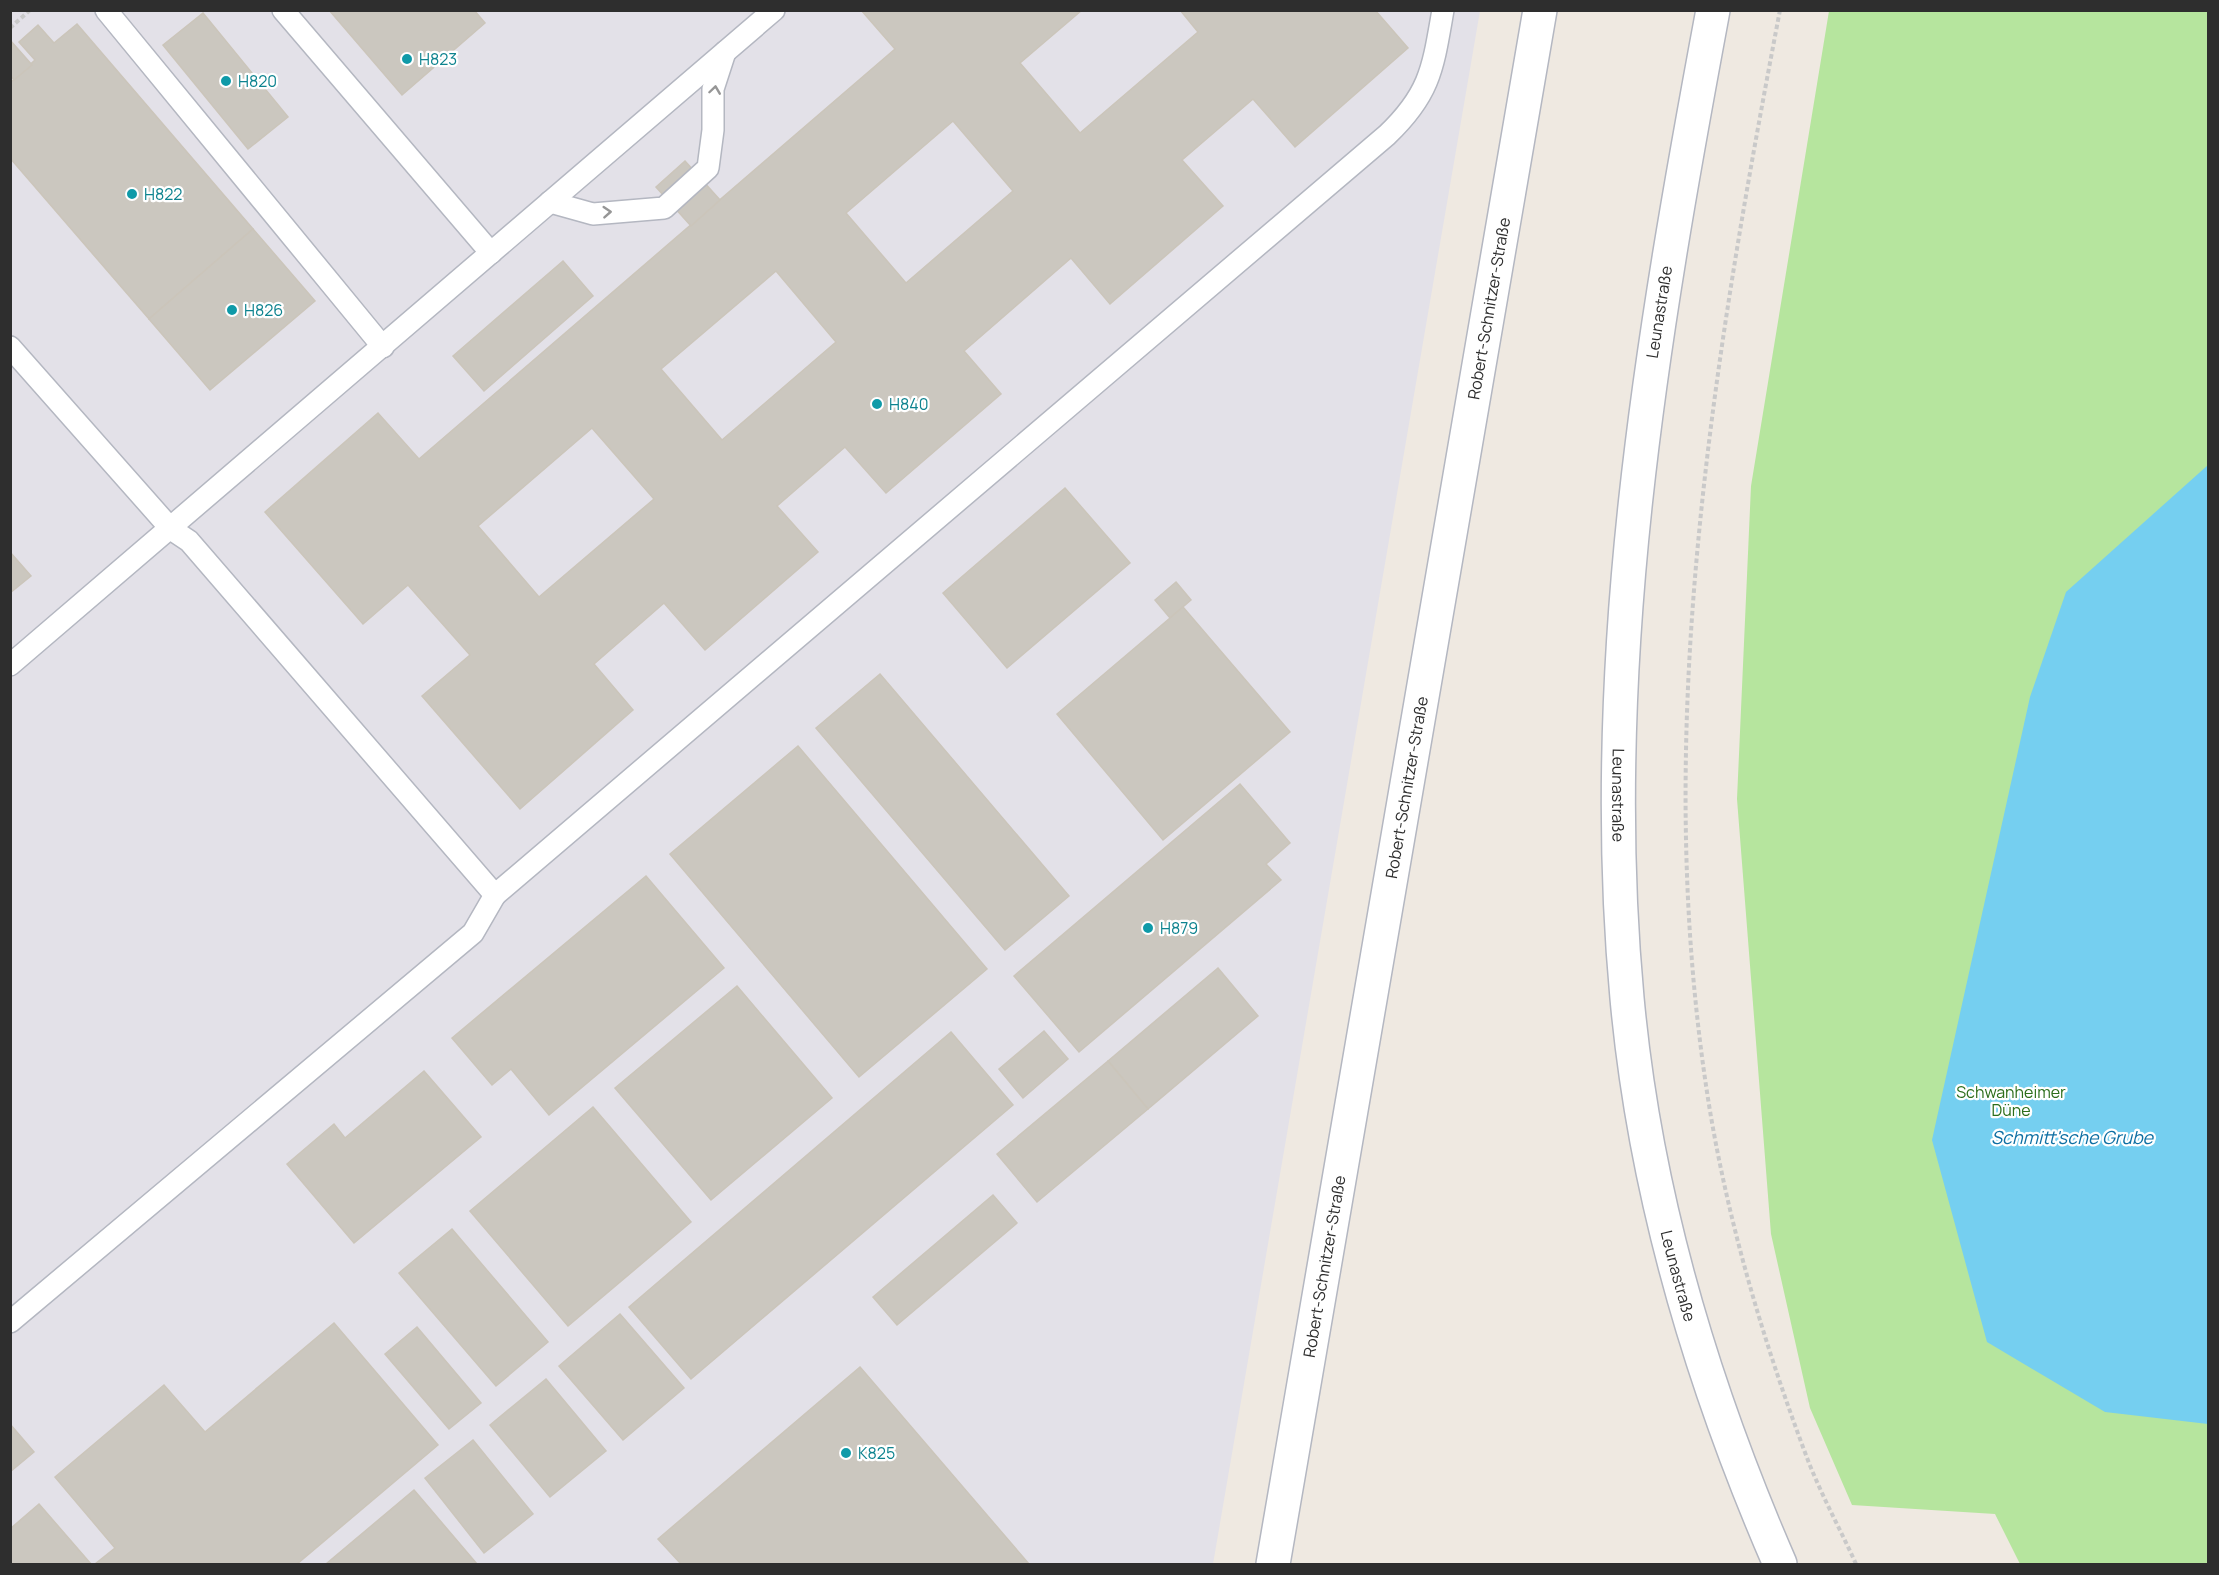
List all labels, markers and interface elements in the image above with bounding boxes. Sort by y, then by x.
place label: H823 [419,48,457,70]
marker: H823 [400,52,414,66]
place label: H820 [238,70,277,92]
marker: H820 [219,74,233,88]
one-way arrow [708,86,720,95]
place label: H822 [144,183,182,205]
marker: H822 [125,187,139,201]
one-way arrow [603,206,612,219]
street label: Robert-Schnitzer-Straße [1462,216,1515,401]
street label: Leunastraße [1641,264,1677,360]
place label: H826 [244,299,283,321]
marker: H826 [225,303,239,317]
place label: H840 [889,393,928,415]
marker: H840 [870,397,884,411]
street label: Robert-Schnitzer-Straße [1380,695,1433,880]
street label: Leunastraße [1607,748,1630,842]
place label: H879 [1160,917,1198,939]
marker: H879 [1141,921,1155,935]
park label: Schwanheimer Düne [1956,1081,2066,1121]
water label: Schmitt'sche Grube [1991,1125,2155,1149]
street label: Robert-Schnitzer-Straße [1298,1174,1351,1359]
street label: Leunastraße [1656,1228,1701,1324]
place label: K825 [858,1442,895,1464]
marker: K825 [839,1446,853,1460]

